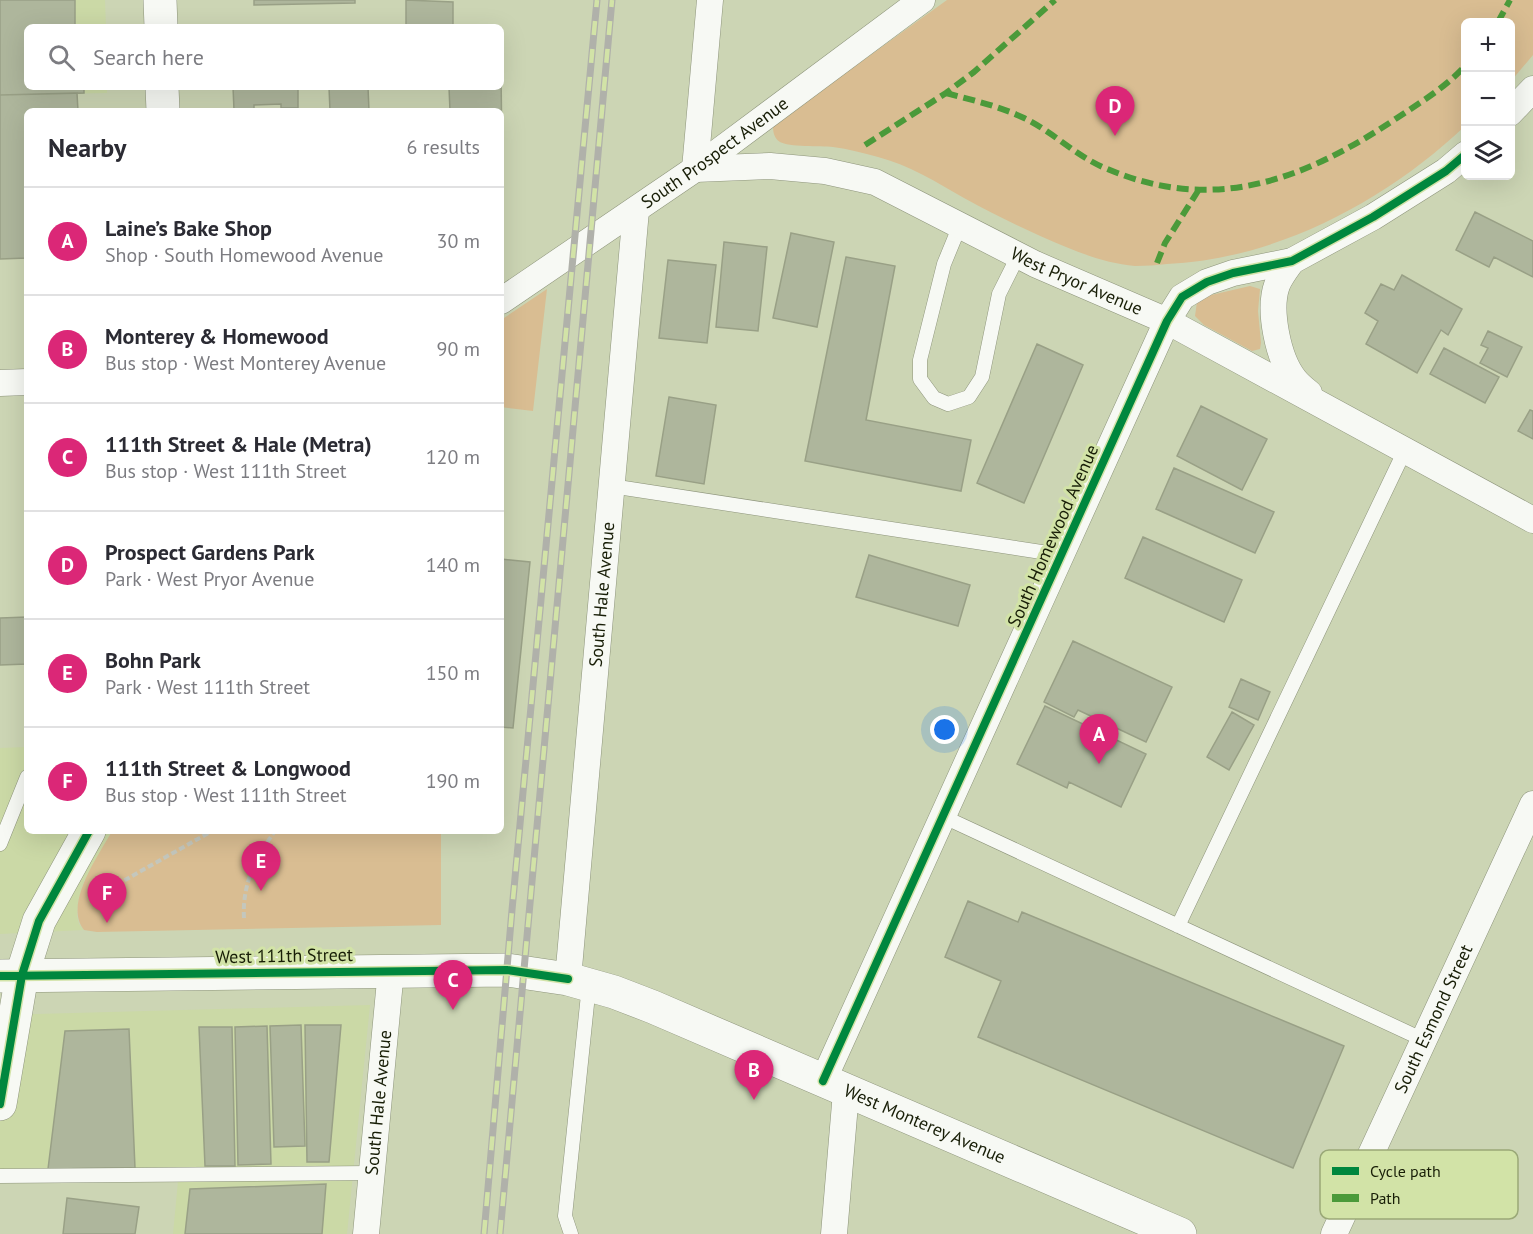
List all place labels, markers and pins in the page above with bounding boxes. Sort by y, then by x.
pin: D [1096,86,1134,136]
pin: A [1080,714,1118,764]
pin: E [242,842,280,891]
pin: F [88,874,126,923]
pin: C [434,960,472,1010]
pin: B [734,1050,774,1100]

